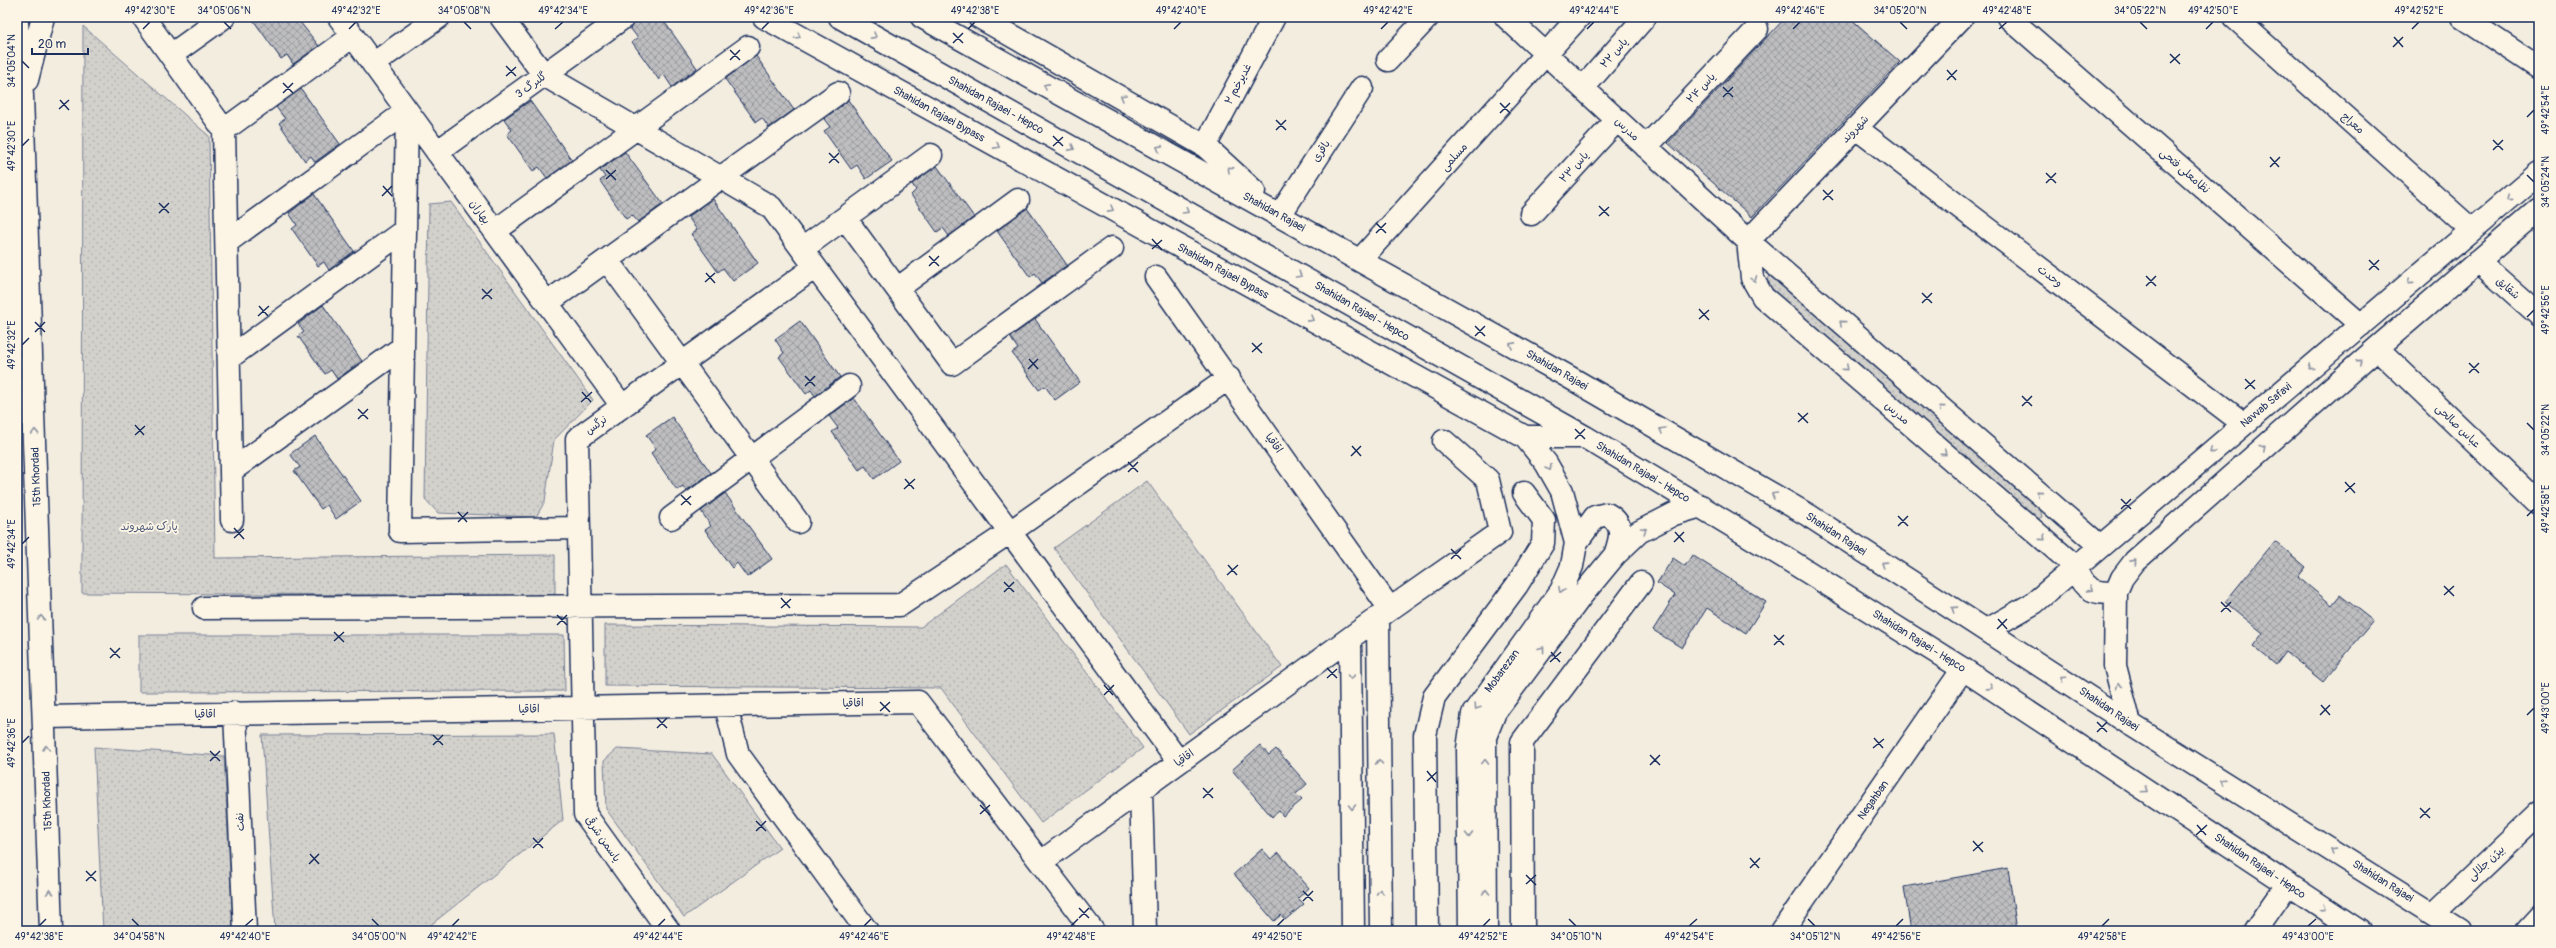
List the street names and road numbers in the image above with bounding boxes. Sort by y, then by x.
street label: یاس ۲۲ [1597,35,1631,71]
street label: غدیرخم ۲ [1222,61,1256,108]
street label: گلبرگ 3 [513,69,550,101]
street label: یاس ۲۴ [1684,70,1718,106]
street label: Shahidan Rajaei - Hepco [946,73,1046,137]
street label: Shahidan Rajaei Bypass [891,83,987,145]
street label: معراج [2338,110,2367,137]
street label: شهروند [1839,112,1871,146]
street label: مدرس [1612,115,1642,143]
street label: باقری [1309,138,1334,165]
street label: مسلمی [1438,140,1471,174]
street label: نظامعلی فتحی [2157,146,2213,197]
street label: یاس ۲۳ [1557,149,1591,185]
street label: Shahidan Rajaei [1241,190,1307,234]
street label: بهاران [466,197,493,227]
street label: Shahidan Rajaei Bypass [1175,240,1271,302]
street label: وحدت [2035,262,2065,290]
street label: شقایق [2494,274,2522,302]
street label: Shahidan Rajaei - Hepco [1312,279,1412,343]
street label: Shahidan Rajaei [1524,347,1590,393]
street label: Navvab Safavi [2238,380,2294,430]
street label: مدرس [1882,399,1912,427]
street label: عباس صالحی [2432,401,2483,451]
street label: نرگس [583,413,609,437]
street label: اقاقیا [1263,431,1285,455]
street label: Shahidan Rajaei - Hepco [1594,439,1692,505]
street label: 15th Khordad [28,447,44,507]
street label: Shahidan Rajaei [1803,510,1869,558]
street label: Shahidan Rajaei - Hepco [1870,607,1968,675]
street label: Mobarezan [1482,647,1522,695]
street label: Shahidan Rajaei [2077,684,2141,734]
street label: اقاقیا [842,696,864,710]
street label: اقاقیا [518,702,540,716]
street label: اقاقیا [194,707,216,721]
street label: اقاقیا [1172,747,1196,769]
street label: 15th Khordad [39,771,55,831]
street label: Negahban [1855,778,1891,822]
street label: نفت [233,812,247,832]
street label: یاسمن شرقی [582,813,624,864]
street label: Shahidan Rajaei - Hepco [2212,831,2308,901]
street label: بیژن جلالی [2465,843,2508,884]
street label: Shahidan Rajaei [2350,857,2416,905]

